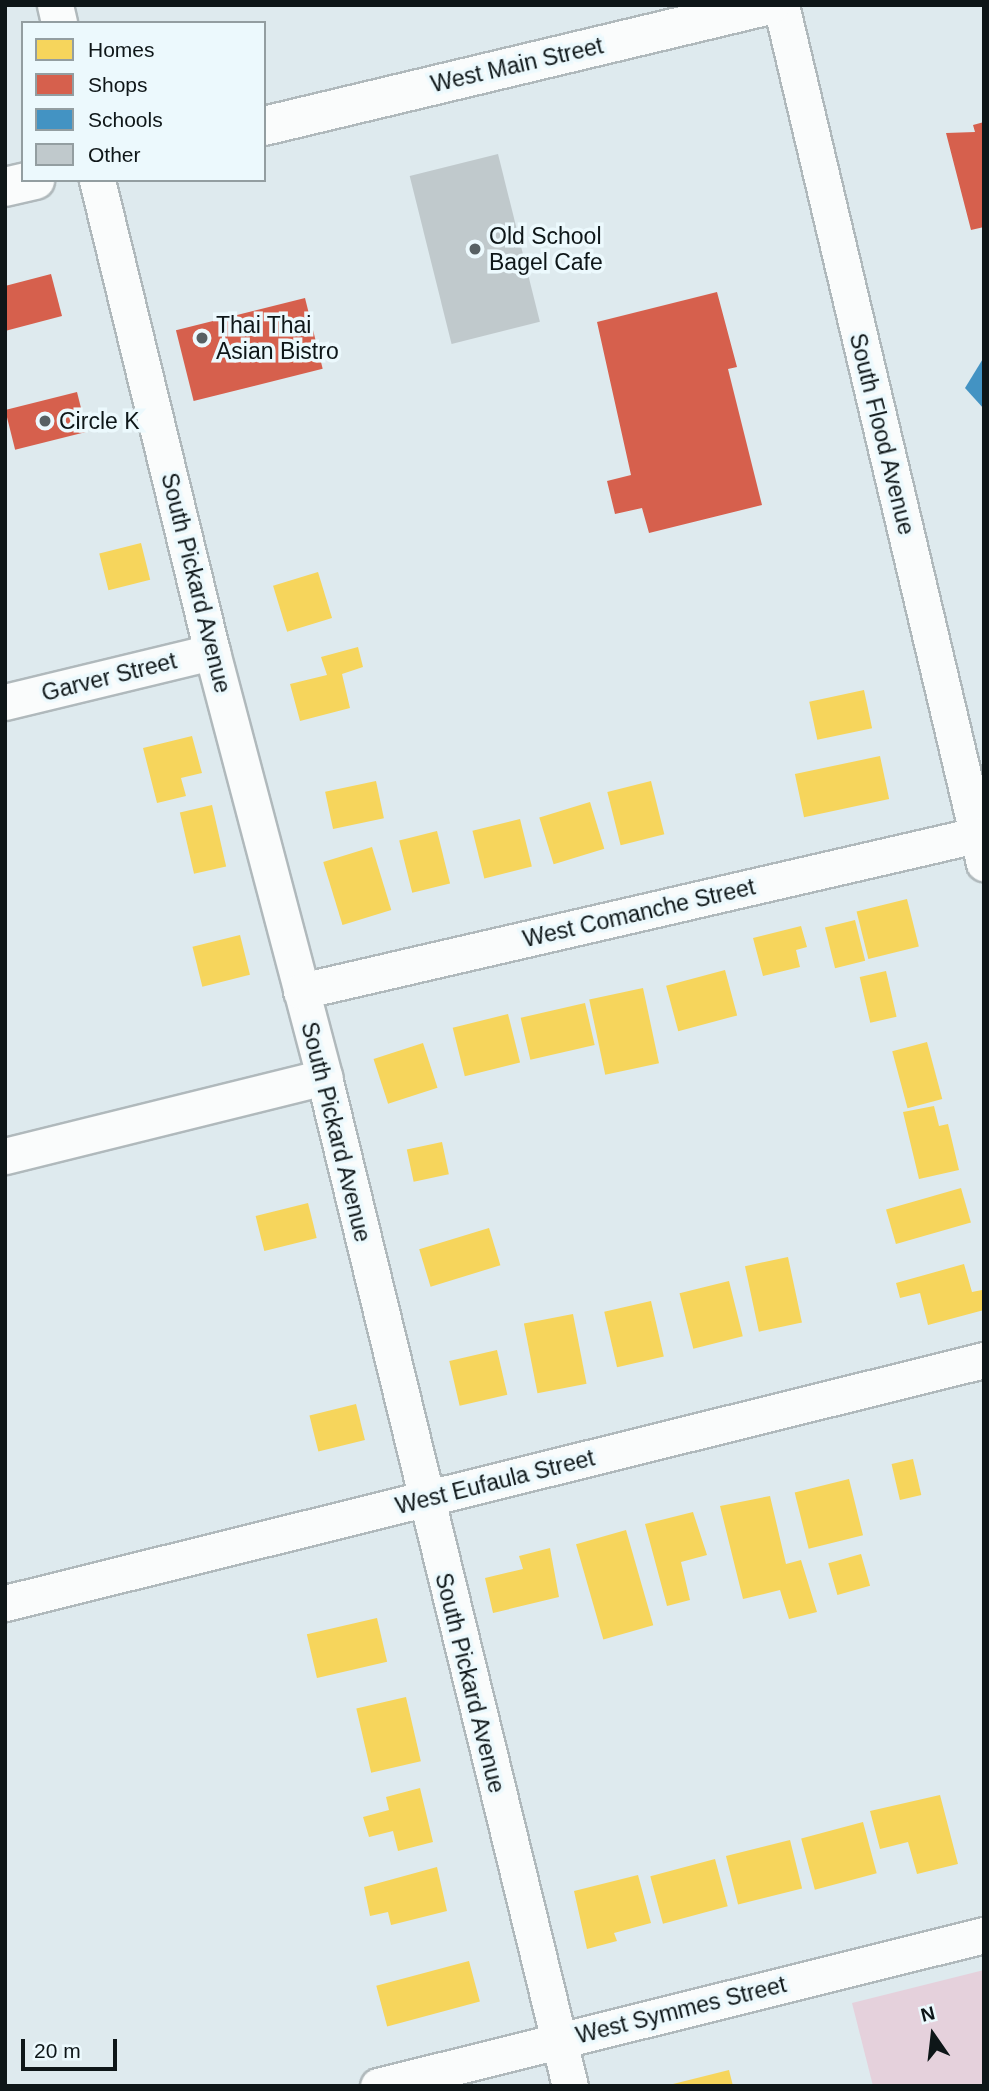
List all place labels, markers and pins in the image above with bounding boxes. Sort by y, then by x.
place label: Old School Bagel Cafe [489,222,603,276]
marker: Old School Bagel Cafe [467,241,483,257]
place label: Thai Thai Asian Bistro [216,311,339,365]
marker: Thai Thai Asian Bistro [194,330,210,346]
place label: Circle K [59,407,140,435]
marker: Circle K [37,413,53,429]

